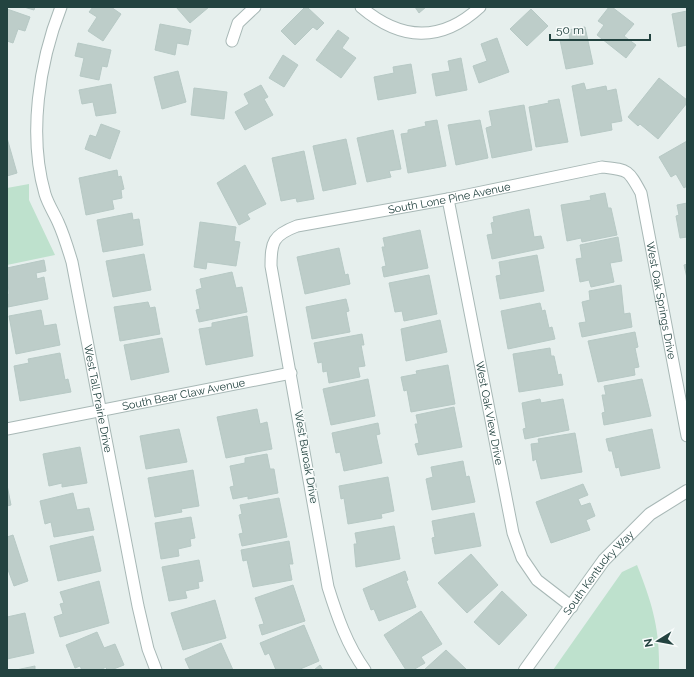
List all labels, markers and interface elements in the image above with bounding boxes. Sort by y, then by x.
scale bar [550,16,650,42]
text: 50 m [556,23,584,37]
street label: South Lone Pine Avenue [387,180,512,216]
street label: West Oak Springs Drive [644,240,679,361]
street label: West Tall Prairie Drive [81,343,115,454]
street label: West Oak View Drive [473,360,506,467]
street label: South Bear Claw Avenue [121,376,247,413]
street label: West Buroak Drive [291,410,321,505]
street label: South Kentucky Way [560,528,636,617]
north arrow [638,621,678,661]
text: N [641,637,656,648]

